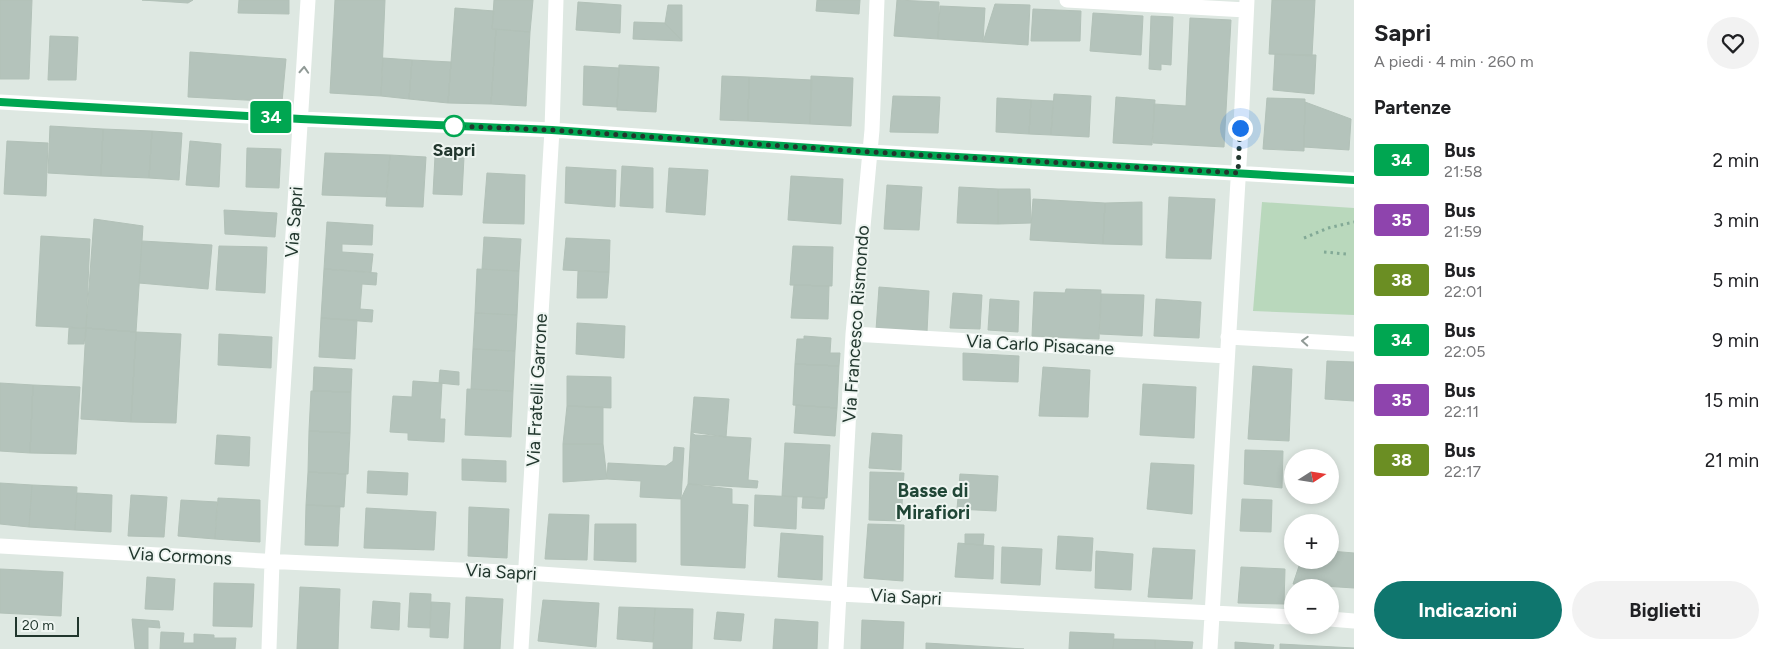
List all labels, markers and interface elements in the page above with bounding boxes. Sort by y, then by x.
button: heart [1707,17,1759,69]
text: Sapri [1374,18,1431,47]
text: A piedi · 4 min · 260 m [1374,52,1534,71]
one-way arrow [298,66,309,74]
text: Partenze [1374,96,1451,119]
line badge: 34 [248,101,294,133]
text: 34 [260,106,282,128]
marker: Sapri [443,115,465,137]
your location [1228,116,1253,141]
place label: Sapri [433,139,475,161]
text: Bus [1444,139,1475,162]
text: 34 [1391,149,1412,171]
text: 2 min [1713,149,1759,172]
text: 21:58 [1444,162,1483,181]
street label: Via Sapri [281,186,307,258]
text: Bus [1444,199,1475,222]
text: 35 [1391,209,1412,231]
text: 3 min [1713,209,1759,232]
text: 21:59 [1444,222,1482,241]
street label: Via Francesco Rismondo [838,224,874,424]
text: Bus [1444,259,1475,282]
text: 38 [1391,269,1412,291]
text: 5 min [1712,269,1759,292]
text: 22:01 [1444,282,1483,301]
street label: Via Fratelli Garrone [522,313,552,467]
text: Bus [1444,319,1475,342]
text: 34 [1391,329,1412,351]
text: 9 min [1712,329,1759,352]
street label: Via Carlo Pisacane [965,330,1115,360]
one-way arrow [1301,336,1309,347]
text: 22:05 [1444,342,1485,361]
text: Bus [1444,379,1475,402]
text: 35 [1391,389,1412,411]
text: 15 min [1704,389,1759,412]
text: 22:11 [1444,402,1479,421]
text: Bus [1444,439,1475,462]
north arrow [1284,449,1339,504]
map controls [1284,449,1339,634]
text: 38 [1391,449,1412,471]
text: 21 min [1705,449,1759,472]
text: 22:17 [1444,462,1481,481]
district label: Basse di Mirafiori [896,479,970,524]
button: + [1284,514,1339,569]
street label: Via Cormons [128,542,232,570]
street label: Via Sapri [465,559,537,585]
button: − [1284,579,1339,634]
button: Indicazioni [1374,581,1562,639]
button: Biglietti [1572,581,1759,639]
street label: Via Sapri [870,584,942,610]
scale bar [15,614,79,637]
text: 20 m [22,617,54,634]

